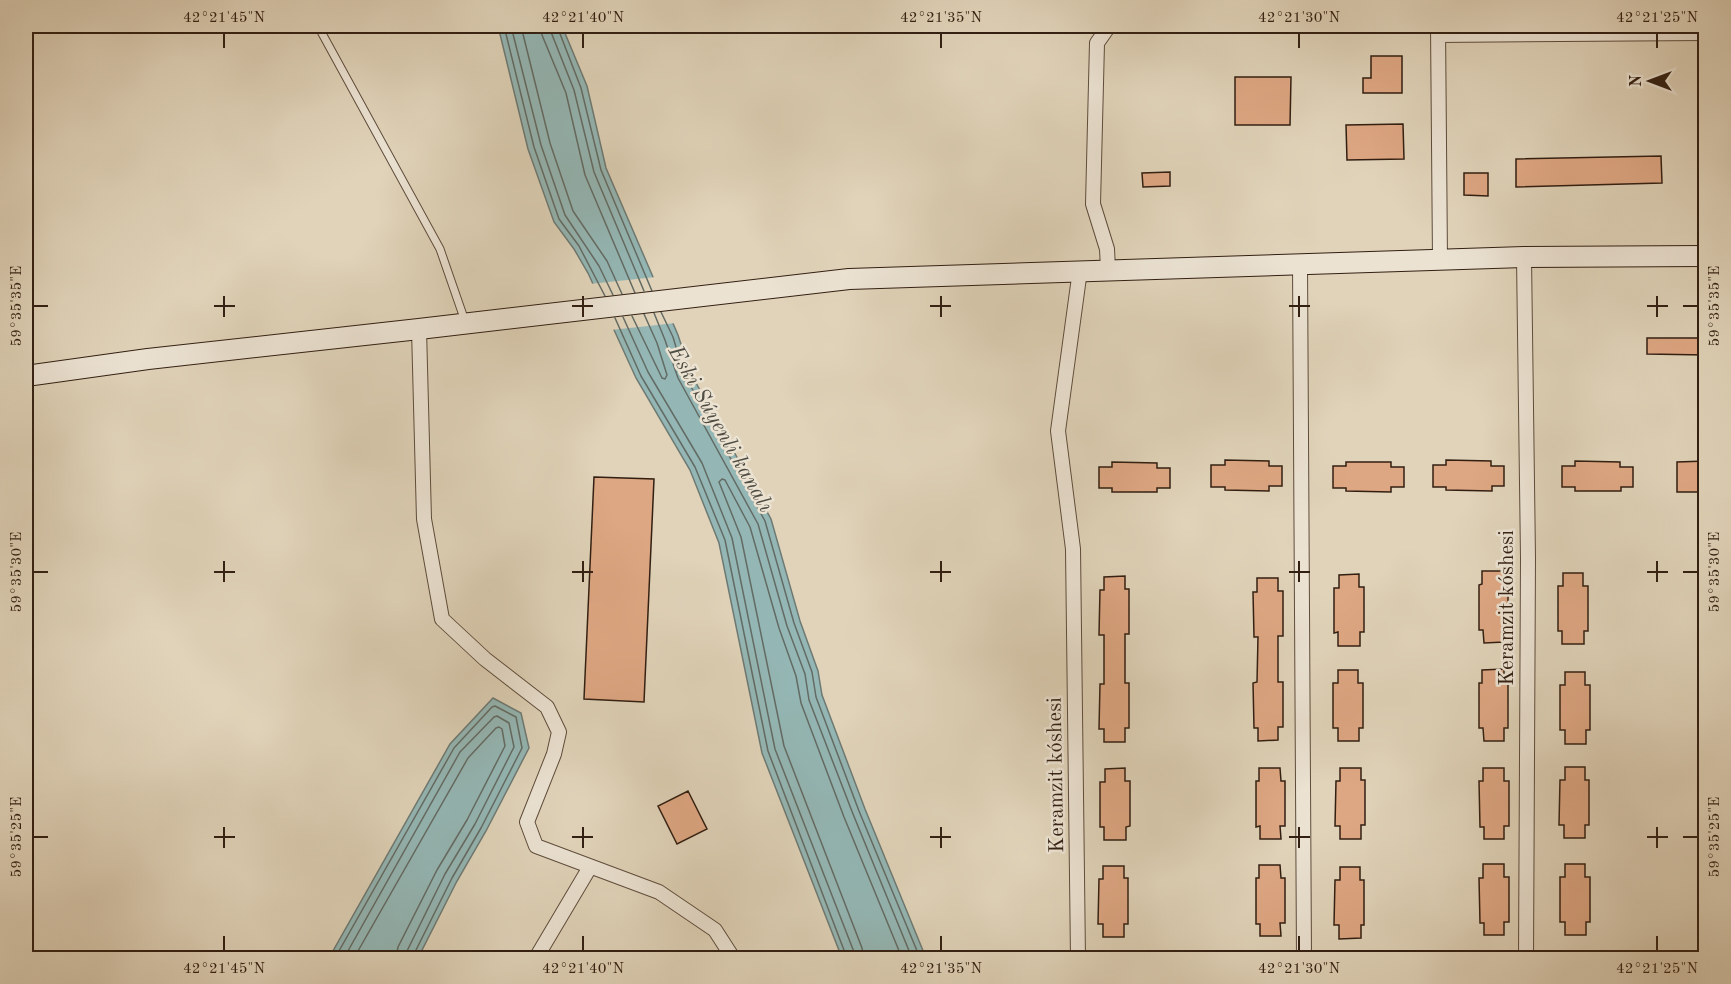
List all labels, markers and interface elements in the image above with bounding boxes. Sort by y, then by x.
text: 42°21'45"N [183,11,265,26]
text: 42°21'40"N [542,11,624,26]
text: 42°21'35"N [900,11,982,26]
text: 42°21'30"N [1258,11,1340,26]
text: 42°21'25"N [1616,11,1698,26]
north arrow [1620,51,1680,111]
text: N [1629,74,1645,87]
text: 59°35'35"E [10,266,25,346]
text: 59°35'35"E [1708,266,1723,346]
water label: Eski Súyenli kanalı [663,341,777,516]
street label: Keramzit kóshesi [1497,530,1518,686]
text: 59°35'30"E [10,532,25,612]
text: 59°35'30"E [1708,532,1723,612]
street label: Keramzit kóshesi [1045,697,1068,853]
text: 59°35'25"E [10,797,25,877]
text: 59°35'25"E [1708,797,1723,877]
text: 42°21'45"N [183,962,265,977]
text: 42°21'40"N [542,962,624,977]
text: 42°21'35"N [900,962,982,977]
text: 42°21'30"N [1258,962,1340,977]
text: 42°21'25"N [1616,962,1698,977]

